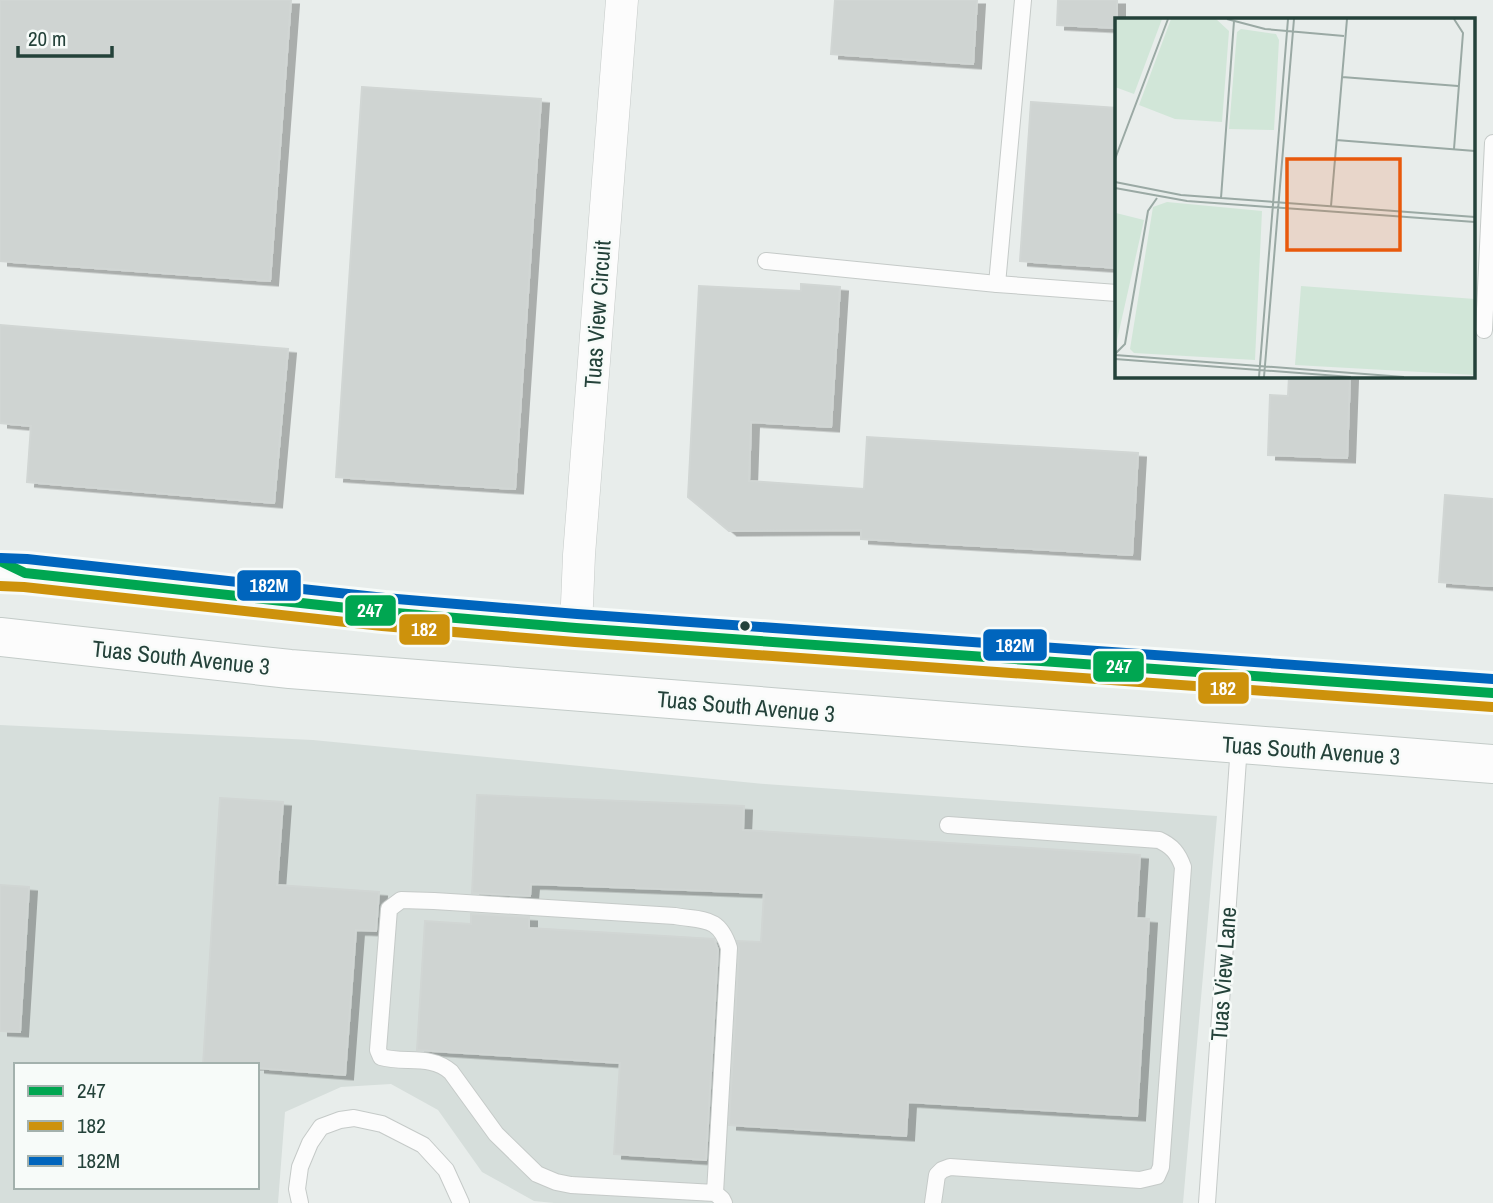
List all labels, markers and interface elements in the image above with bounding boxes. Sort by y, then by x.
scale bar [18,14,112,58]
inset map [1115,18,1476,378]
text: 20 m [28,24,66,53]
street label: Tuas View Circuit [576,239,618,389]
line badge: 182M [236,569,302,602]
text: 182M [250,572,288,598]
line badge: 247 [344,594,397,627]
text: 247 [357,597,383,623]
line badge: 182 [398,613,451,646]
text: 182 [411,616,437,642]
unlabelled marker [738,619,752,633]
line badge: 182M [982,628,1048,662]
street label: Tuas South Avenue 3 [91,632,271,682]
text: 182M [996,632,1034,658]
line badge: 247 [1092,650,1145,683]
text: 247 [1106,653,1132,679]
line badge: 182 [1197,671,1250,705]
text: 182 [1210,675,1236,701]
street label: Tuas South Avenue 3 [656,683,836,729]
street label: Tuas South Avenue 3 [1221,728,1401,772]
street label: Tuas View Lane [1203,906,1243,1042]
legend [14,1063,259,1189]
text: 247 [77,1076,106,1105]
text: 182 [77,1111,106,1140]
text: 182M [77,1146,120,1175]

